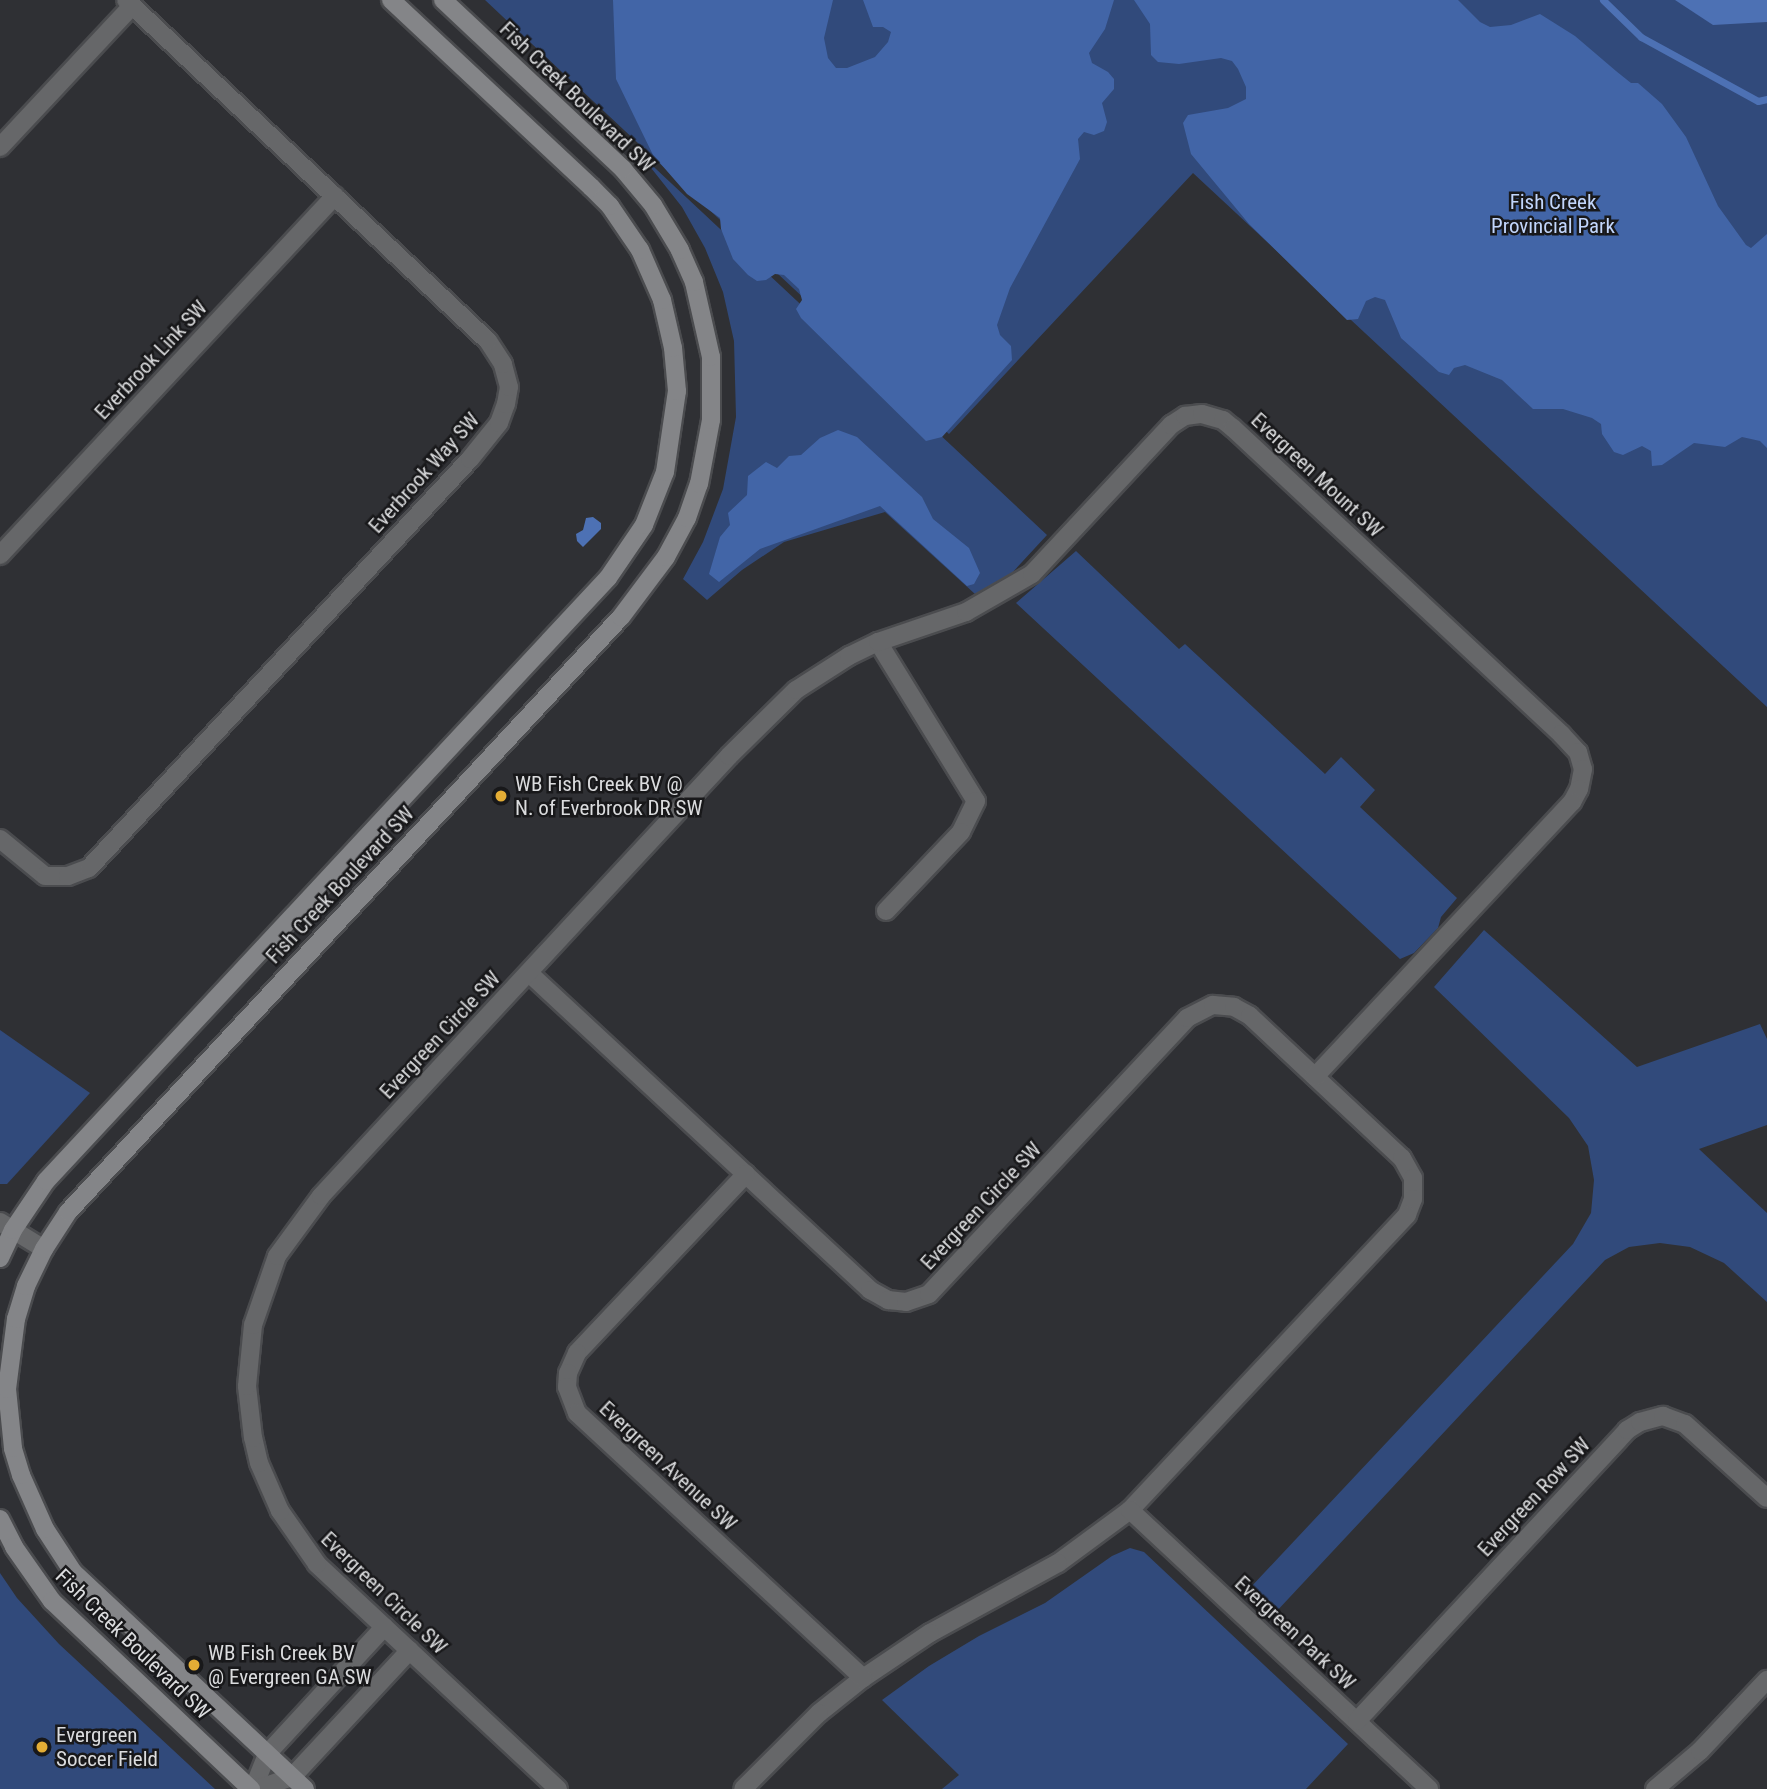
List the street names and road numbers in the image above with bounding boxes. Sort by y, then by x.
street label: Fish Creek Boulevard SW [494,17,660,177]
street label: Everbrook Link SW [90,295,212,425]
street label: Evergreen Mount SW [1246,407,1388,543]
street label: Everbrook Way SW [363,408,485,538]
street label: Fish Creek Boulevard SW [261,801,419,969]
street label: Evergreen Circle SW [374,966,506,1104]
street label: Evergreen Circle SW [915,1137,1047,1275]
street label: Evergreen Avenue SW [594,1396,742,1536]
street label: Evergreen Row SW [1472,1432,1596,1562]
street label: Evergreen Circle SW [316,1527,452,1659]
street label: Fish Creek Boulevard SW [50,1564,216,1724]
street label: Evergreen Park SW [1230,1571,1360,1695]

